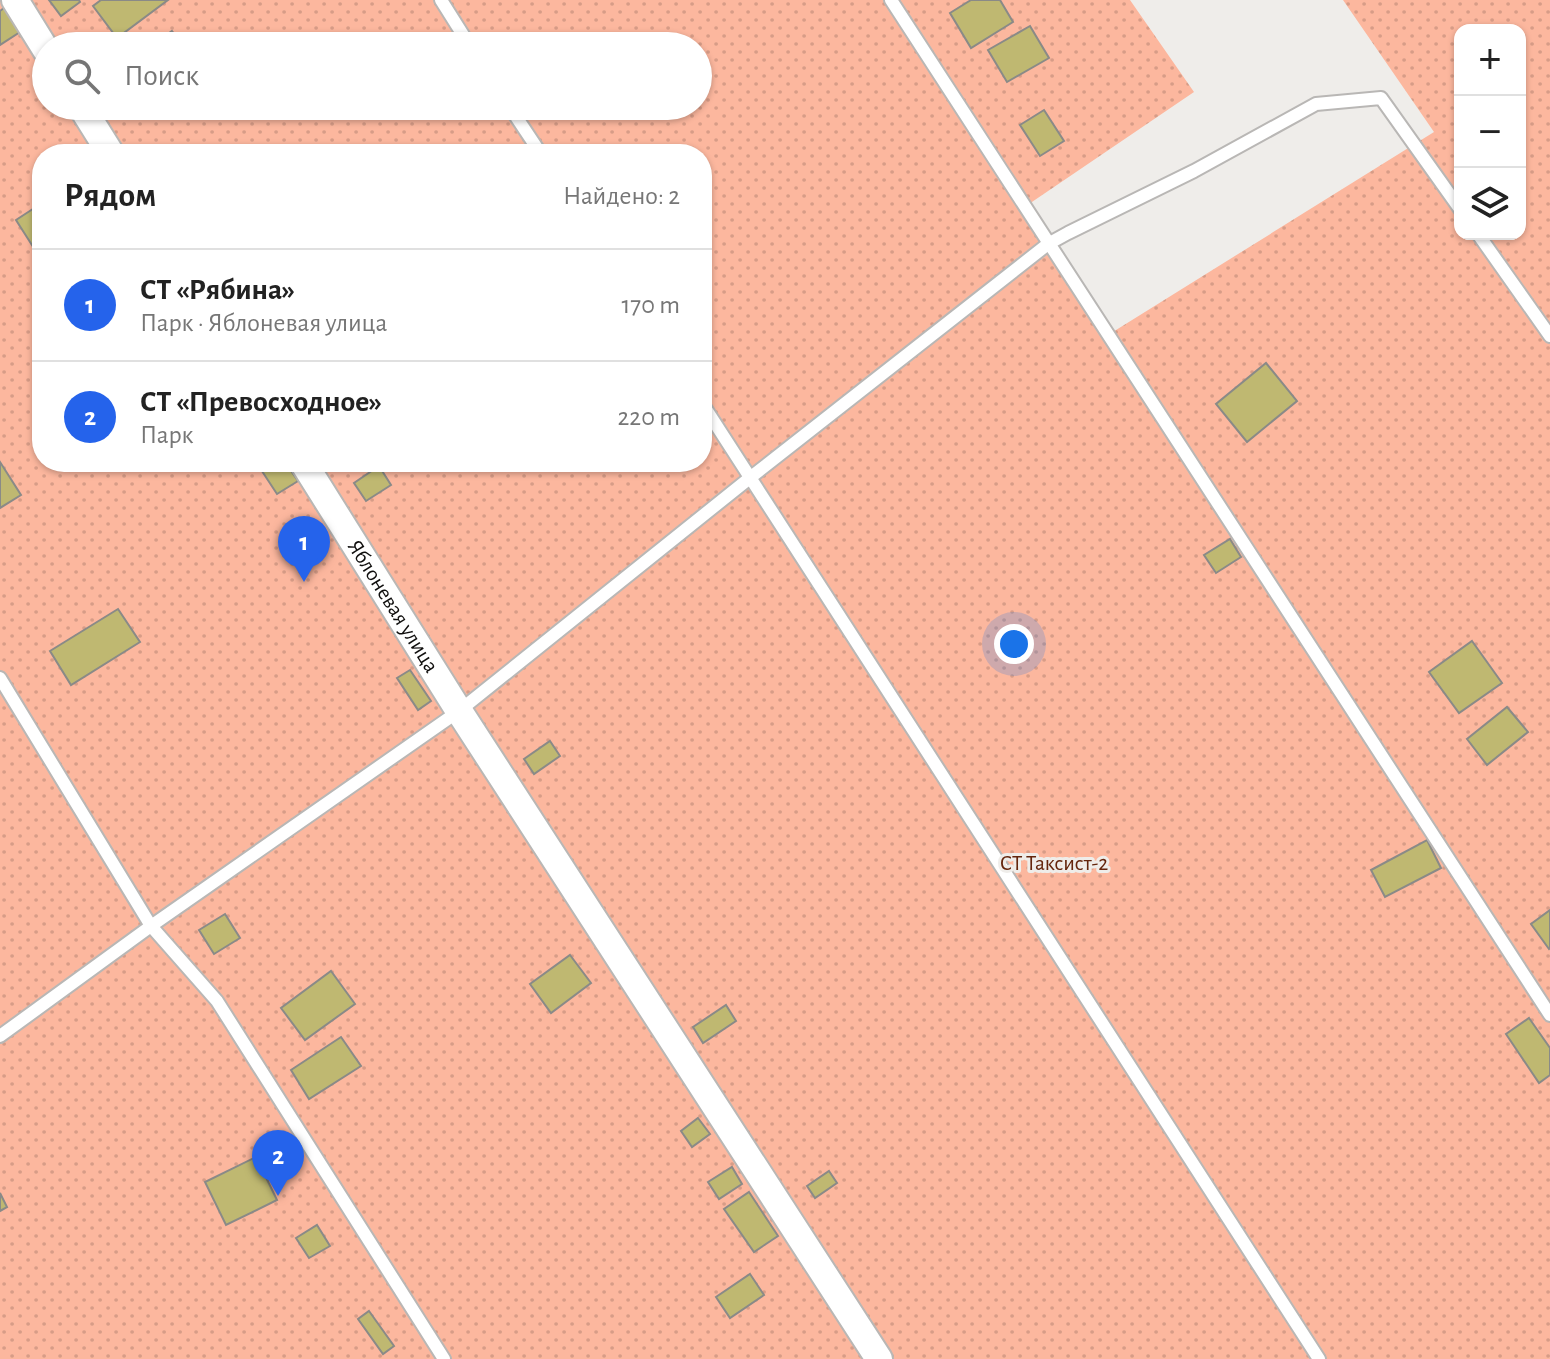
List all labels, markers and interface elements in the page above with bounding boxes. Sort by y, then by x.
map controls [1454,24,1526,240]
button: + [1454,24,1526,96]
search box [32,32,712,120]
icon: search [60,54,104,98]
text: Поиск [124,61,199,91]
button: − [1454,96,1526,168]
button: layers [1454,168,1526,240]
text: Рядом [64,179,156,213]
text: Найдено: 2 [563,183,680,209]
text: СТ «Рябина» [140,275,295,305]
text: 1 [85,292,95,318]
text: 170 m [621,292,680,318]
text: Парк · Яблоневая улица [140,310,387,336]
text: СТ «Превосходное» [140,387,382,417]
text: 2 [84,404,96,430]
text: 220 m [618,404,680,430]
text: Парк [140,422,193,448]
pin: 1 [278,516,330,582]
street label: Яблоневая улица [344,536,443,676]
your location [994,624,1034,664]
park label: СТ Таксист-2 [1000,852,1108,874]
pin: 2 [252,1130,304,1196]

